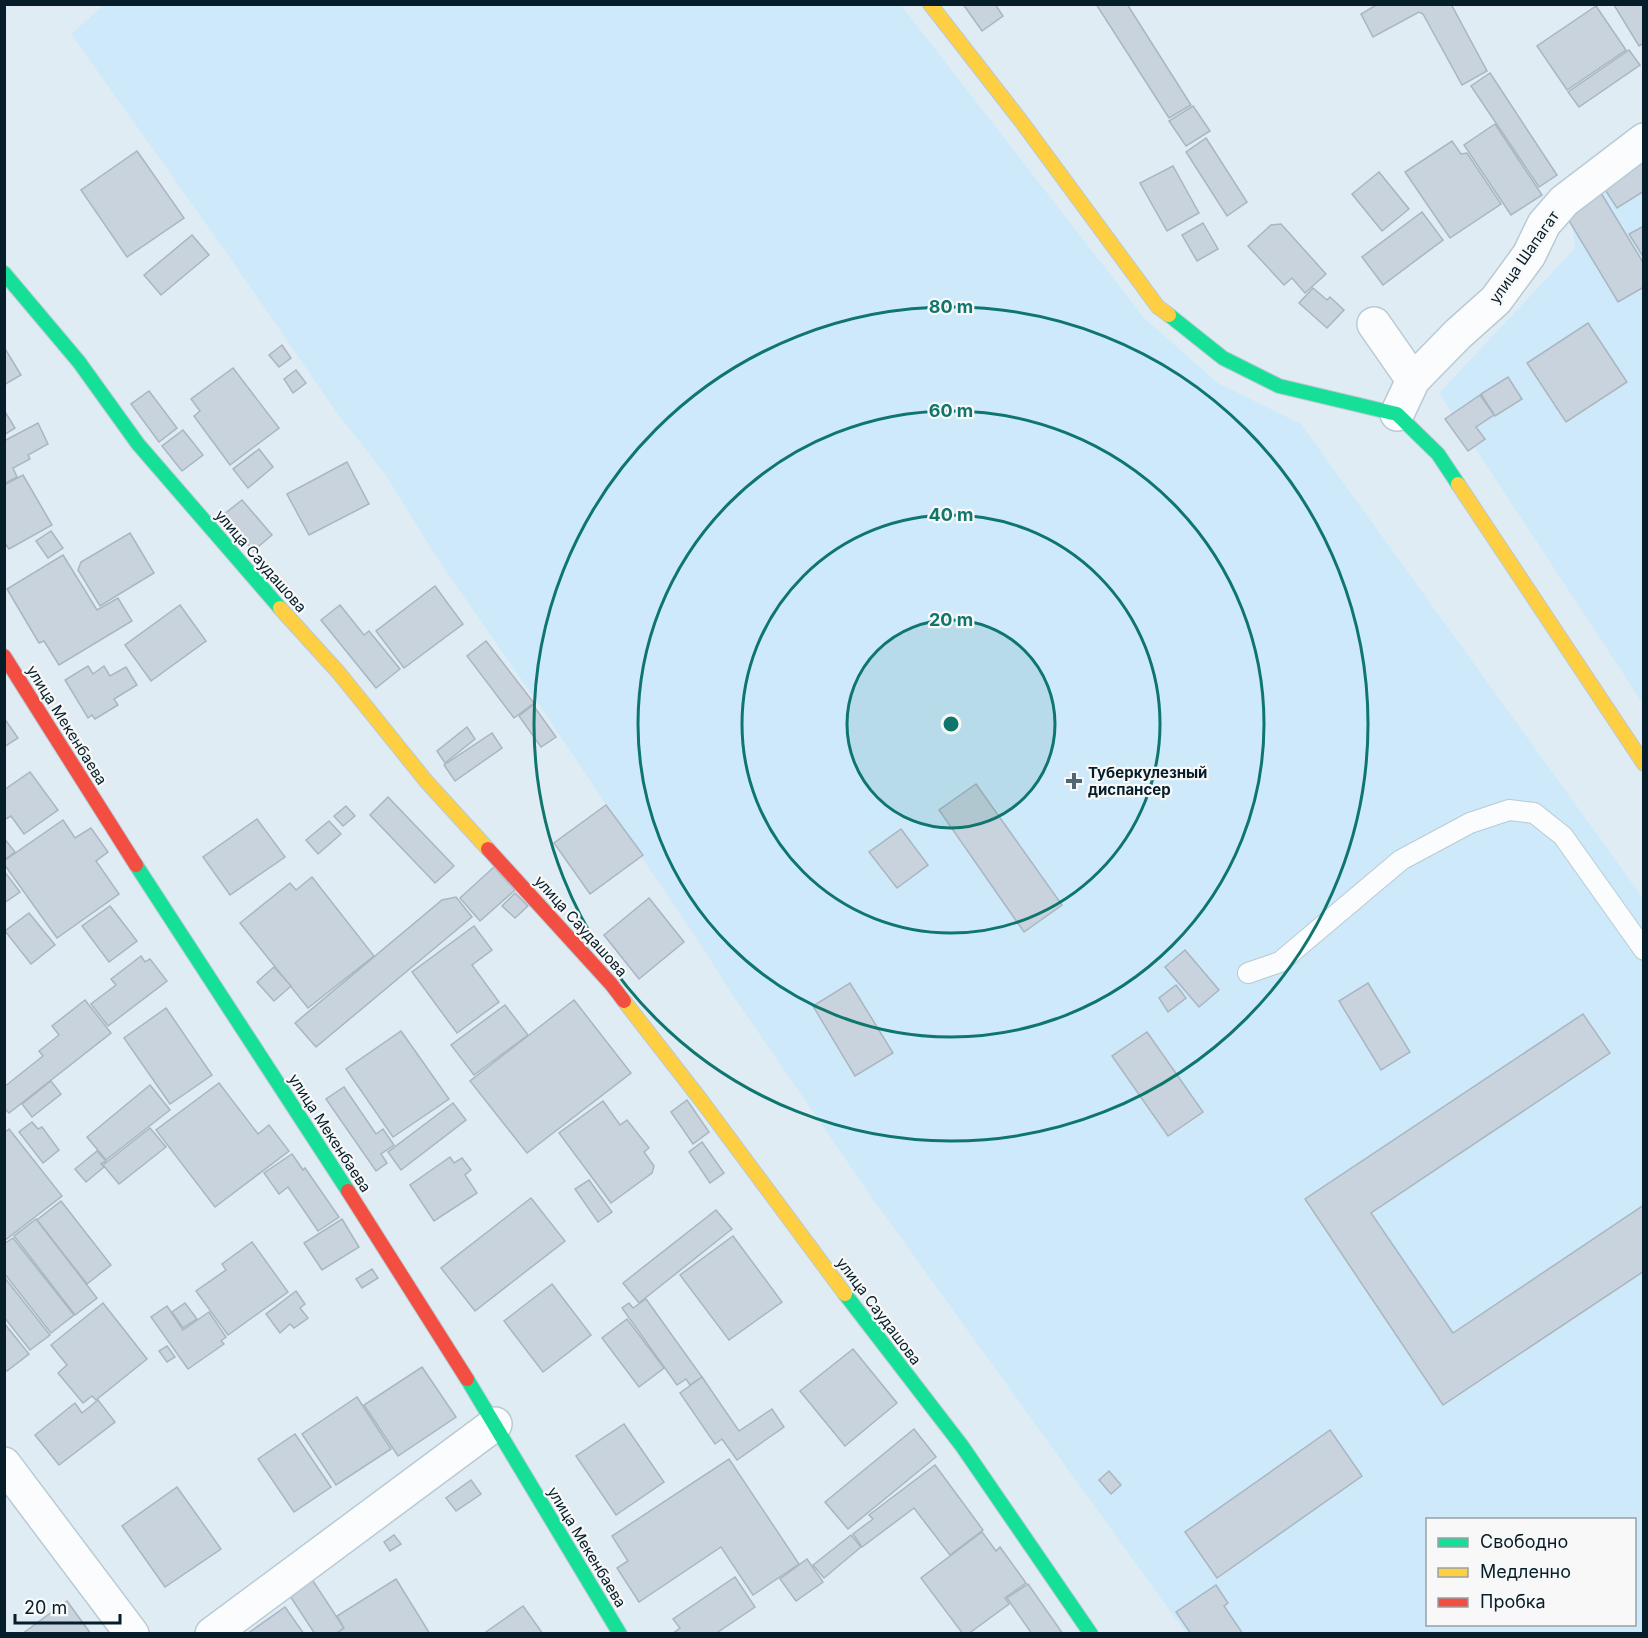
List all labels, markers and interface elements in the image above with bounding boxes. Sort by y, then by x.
street label: улица Шапагат [1485,207,1563,307]
text: 80 m [929,296,973,317]
text: 60 m [929,400,973,421]
text: 40 m [929,504,974,525]
street label: улица Саудашова [211,506,311,616]
text: 20 m [929,609,973,630]
street label: улица Мекенбаева [23,662,111,788]
centre of rings [941,714,961,734]
place label: Туберкулезный диспансер [1088,763,1207,799]
marker: Туберкулезный диспансер [1065,772,1083,790]
street label: улица Саудашова [531,871,631,981]
street label: улица Мекенбаева [285,1070,375,1196]
street label: улица Саудашова [832,1253,926,1369]
street label: улица Мекенбаева [543,1483,631,1611]
legend [1426,1518,1636,1626]
text: Свободно [1480,1531,1568,1552]
text: Медленно [1480,1561,1571,1582]
scale bar [15,1587,120,1625]
text: Пробка [1480,1591,1546,1612]
text: 20 m [24,1597,67,1618]

